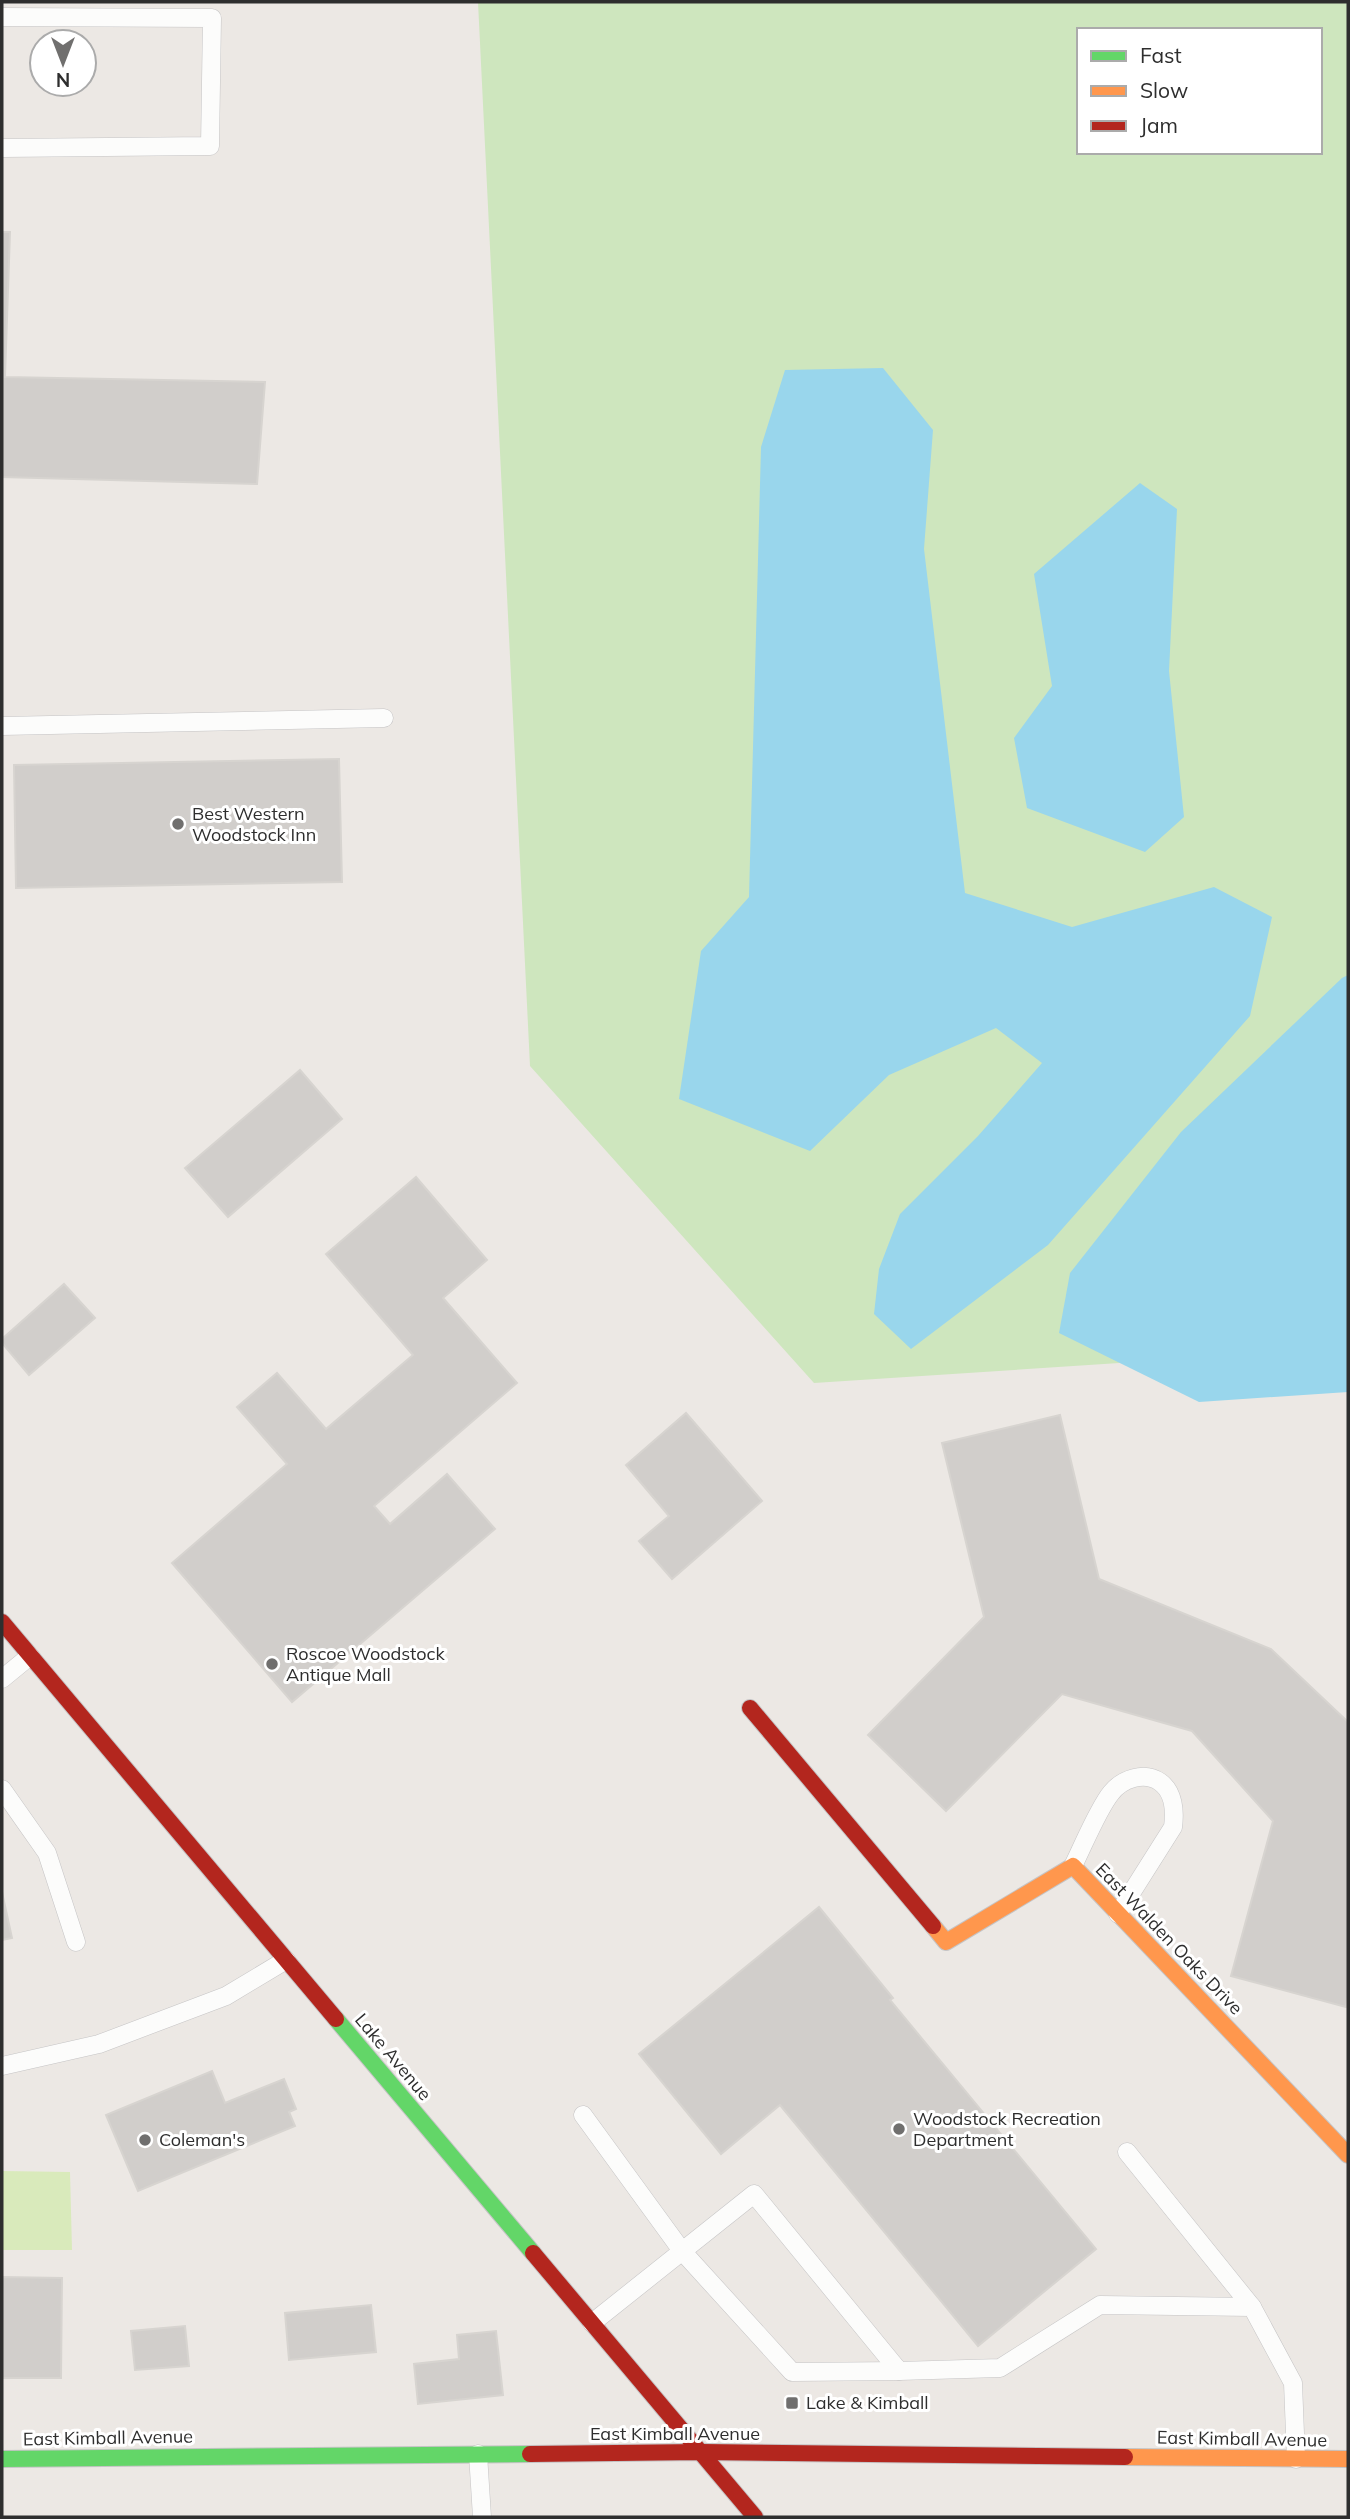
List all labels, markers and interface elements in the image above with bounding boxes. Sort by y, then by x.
north arrow [28,28,98,98]
legend [1077,28,1322,154]
text: Fast [1140,42,1182,68]
text: N [56,68,70,92]
text: Slow [1140,77,1188,103]
text: Jam [1140,112,1178,138]
place label: Best Western Woodstock Inn [192,802,316,846]
marker: Best Western Woodstock Inn [170,816,186,832]
place label: Roscoe Woodstock Antique Mall [286,1642,446,1686]
marker: Roscoe Woodstock Antique Mall [264,1656,280,1672]
street label: East Walden Oaks Drive [1091,1858,1248,2019]
street label: Lake Avenue [350,2008,437,2105]
place label: Woodstock Recreation Department [913,2107,1101,2151]
marker: Woodstock Recreation Department [891,2121,907,2137]
place label: Coleman's [159,2128,245,2151]
marker: Coleman's [137,2132,153,2148]
place label: Lake & Kimball [806,2391,929,2414]
marker: Lake & Kimball [784,2395,800,2411]
street label: East Kimball Avenue [590,2422,760,2445]
street label: East Kimball Avenue [23,2425,193,2450]
street label: East Kimball Avenue [1157,2426,1327,2451]

